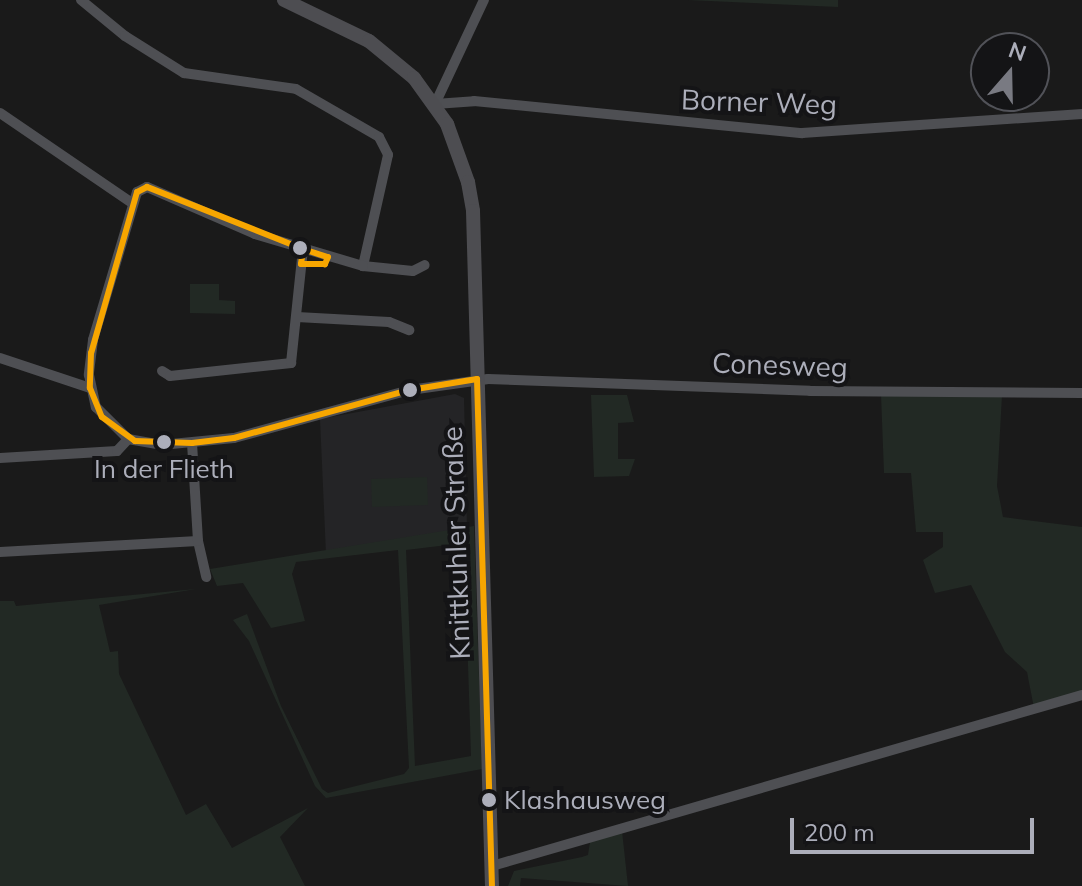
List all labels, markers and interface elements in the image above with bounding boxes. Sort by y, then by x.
north arrow [970,32,1050,112]
text: N [1005,35,1030,67]
street label: Borner Weg [681,82,837,122]
unlabelled marker [292,240,308,256]
street label: Conesweg [712,346,848,384]
unlabelled marker [402,382,418,398]
street label: Knittkuhler Straße [435,426,477,660]
marker: In der Flieth [156,434,172,450]
place label: In der Flieth [94,453,234,485]
place label: Klashausweg [504,784,666,816]
marker: Klashausweg [481,792,497,808]
scale bar [794,802,1038,852]
text: 200 m [804,817,875,847]

